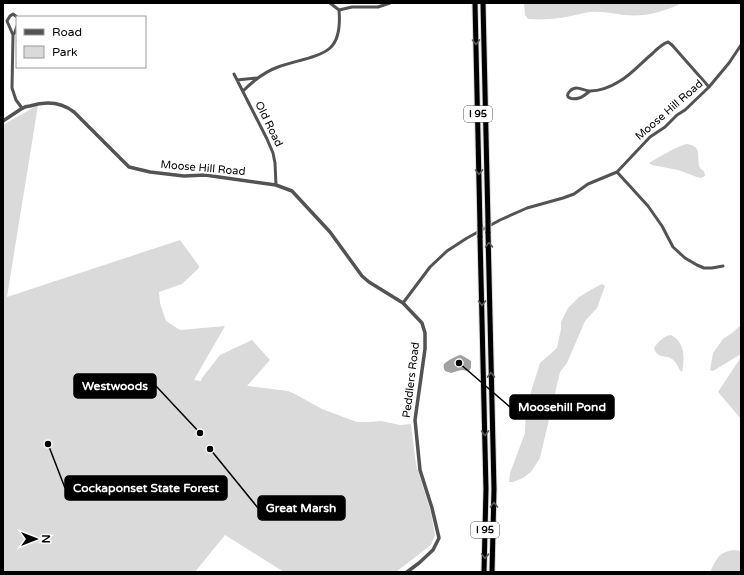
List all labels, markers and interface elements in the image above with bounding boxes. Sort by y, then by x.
legend [16,16,146,68]
text: Road [52,25,82,39]
one-way arrow [472,39,480,45]
text: Park [52,45,78,59]
street label: Moose Hill Road [633,77,705,143]
street label: Old Road [252,99,286,149]
road number: I 95 [464,106,492,122]
street label: Moose Hill Road [160,158,246,178]
one-way arrow [475,169,483,175]
one-way arrow [484,242,493,248]
one-way arrow [478,300,486,306]
street label: Peddlers Road [400,341,422,419]
one-way arrow [487,372,495,378]
callout: Westwoods [74,374,156,398]
text: Westwoods [82,379,148,393]
callout: Moosehill Pond [510,395,614,419]
text: Moosehill Pond [518,400,606,414]
one-way arrow [481,430,489,436]
callout: Cockaponset State Forest [65,476,227,500]
text: Cockaponset State Forest [73,481,219,496]
callout: Great Marsh [258,496,345,520]
text: Great Marsh [266,501,336,515]
one-way arrow [490,502,498,508]
north arrow [16,519,56,559]
road number: I 95 [471,522,499,538]
text: N [39,535,52,543]
one-way arrow [481,553,489,559]

